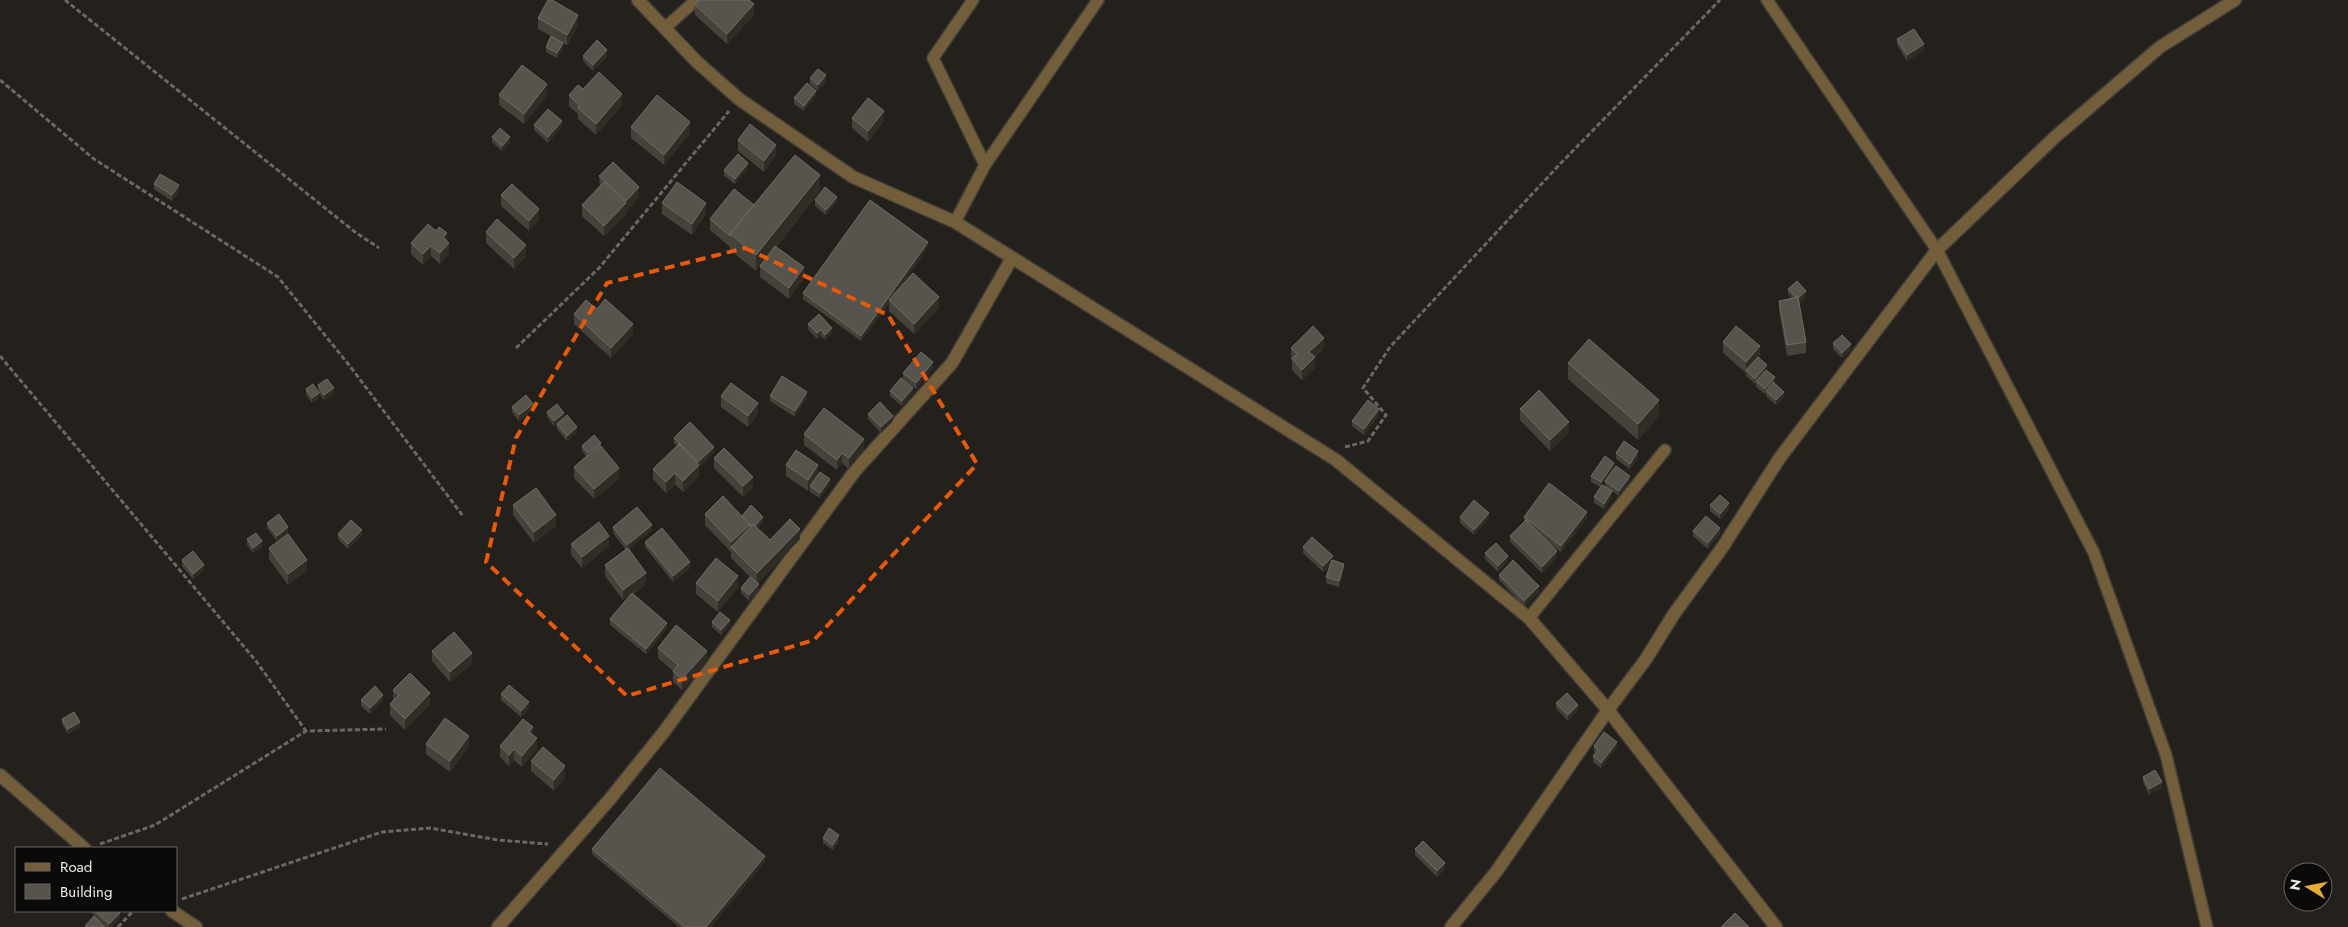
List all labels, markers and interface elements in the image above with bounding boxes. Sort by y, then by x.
legend [15,847,178,912]
text: Road [60,856,92,878]
north arrow [2283,862,2333,912]
text: N [2284,878,2306,892]
text: Building [60,881,112,903]

